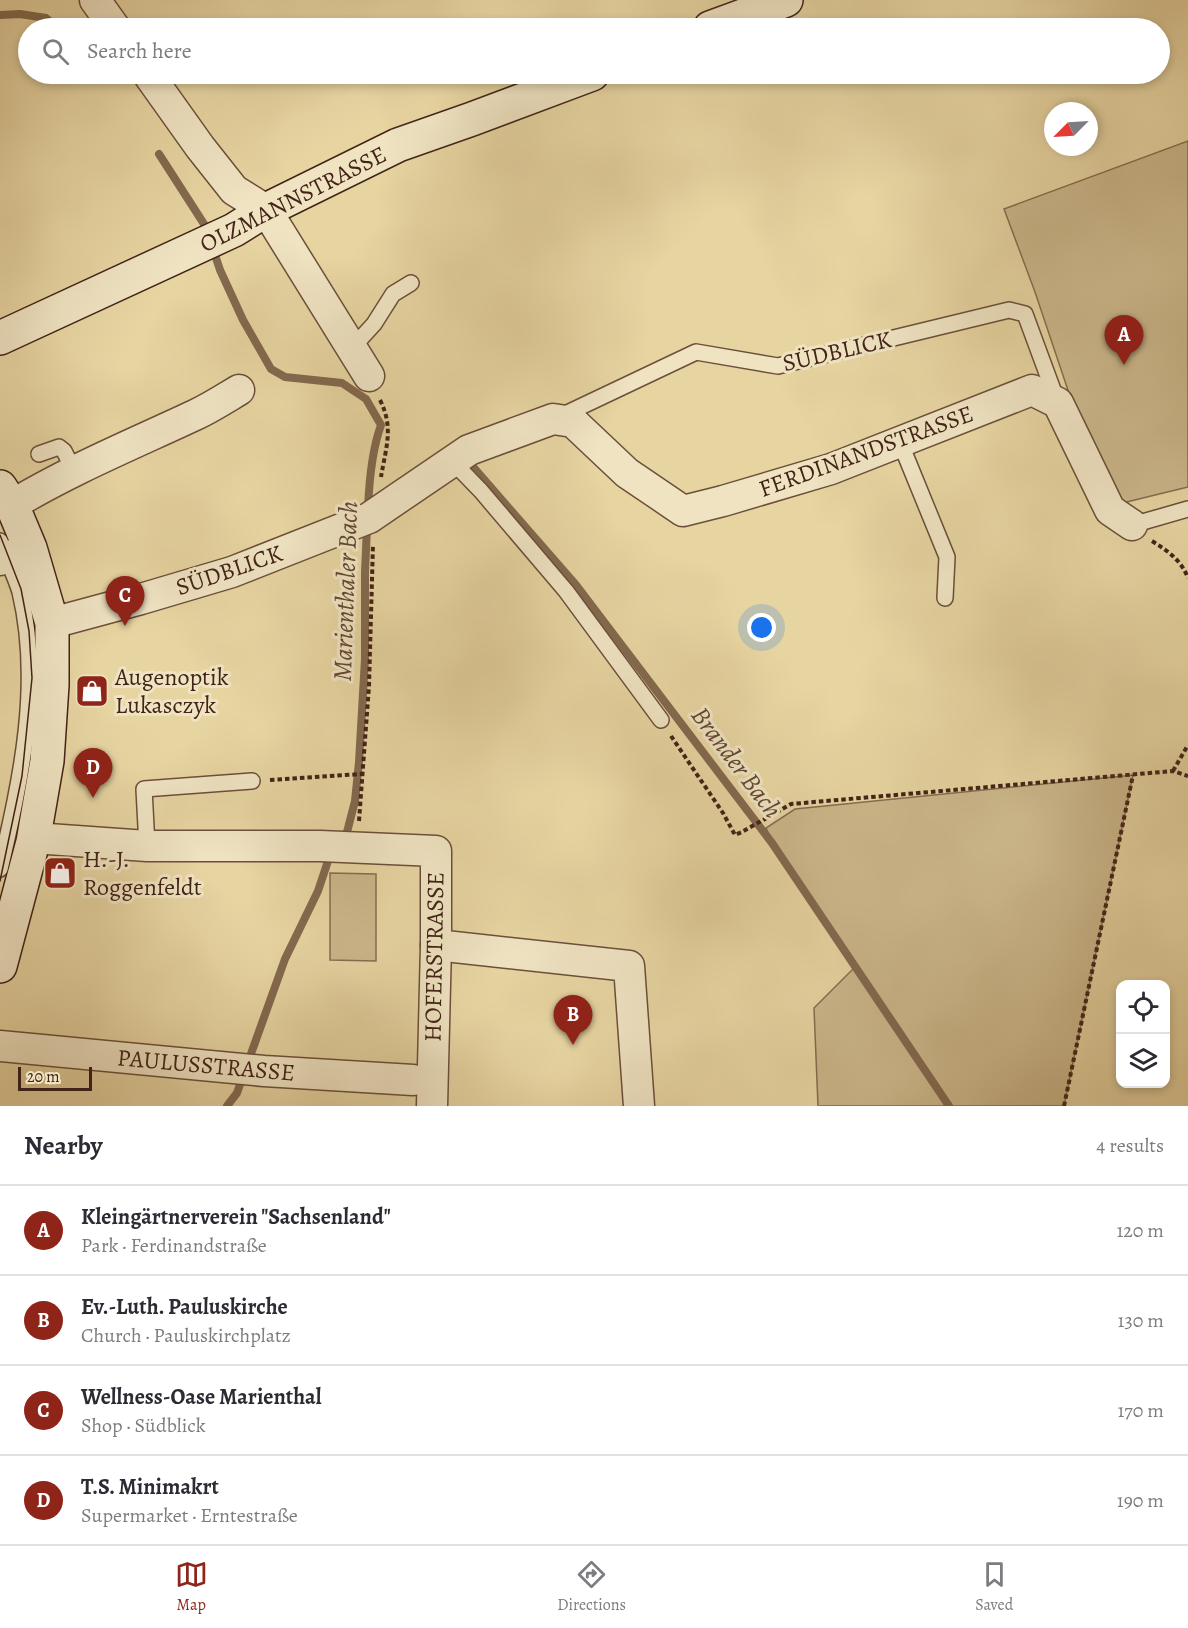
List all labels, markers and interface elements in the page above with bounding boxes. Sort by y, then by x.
search box [18,18,1170,84]
icon: search [39,35,72,68]
text: Search here [87,36,192,66]
north arrow [1044,102,1098,156]
street label: OLZMANNSTRASSE [194,138,392,260]
pin: A [1104,316,1144,365]
street label: SÜDBLICK [779,323,895,379]
street label: FERDINANDSTRASSE [754,397,978,505]
water label: Marienthaler Bach [325,500,366,682]
street label: SÜDBLICK [171,537,287,603]
pin: C [106,576,144,626]
your location [747,613,776,642]
place label: Augenoptik Lukasczyk [114,661,229,721]
shop icon: Augenoptik Lukasczyk [74,673,110,709]
water label: Brander Bach [683,699,790,825]
pin: D [74,748,112,798]
place label: H.-J. Roggenfeldt [83,843,202,903]
shop icon: H.-J. Roggenfeldt [42,855,78,891]
street label: HOFERSTRASSE [417,872,451,1042]
map controls [1116,980,1170,1088]
button: locate [1116,980,1170,1034]
pin: B [554,996,592,1045]
button: layers [1116,1034,1170,1088]
street label: PAULUSSTRASSE [116,1041,296,1089]
scale bar [18,1064,92,1092]
text: 20 m [27,1066,60,1088]
text: Nearby [24,1128,103,1163]
text: 4 results [1096,1132,1164,1159]
text: Kleingärtnerverein "Sachsenland" [81,1202,391,1232]
text: A [37,1217,50,1244]
text: 120 m [1116,1217,1164,1244]
text: Park · Ferdinandstraße [81,1232,267,1259]
text: Ev.-Luth. Pauluskirche [81,1292,288,1322]
text: B [37,1307,50,1334]
text: 130 m [1118,1307,1164,1334]
text: Church · Pauluskirchplatz [81,1322,291,1349]
text: Wellness-Oase Marienthal [81,1382,322,1412]
text: C [37,1397,50,1424]
text: 170 m [1118,1397,1164,1424]
text: Shop · Südblick [81,1412,206,1439]
text: T.S. Minimakrt [81,1472,219,1502]
text: D [37,1487,50,1514]
text: 190 m [1117,1487,1164,1514]
text: Supermarket · Erntestraße [81,1502,298,1529]
tab: Map [175,1558,208,1616]
tab: Directions [557,1558,626,1616]
tab: Saved [975,1558,1013,1616]

